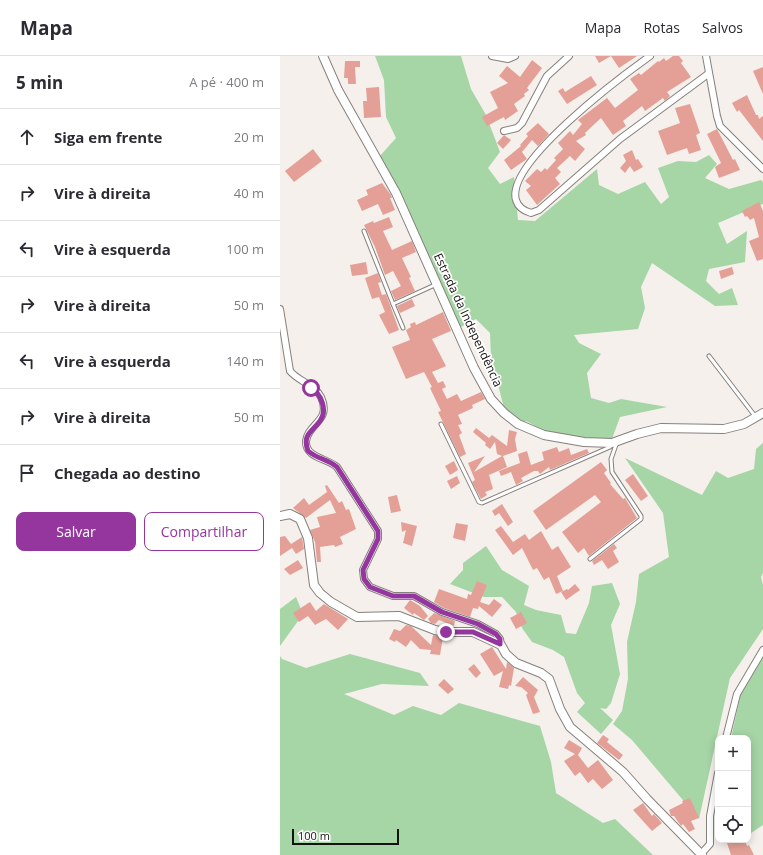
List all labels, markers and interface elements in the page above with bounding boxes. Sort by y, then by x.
text: Mapa [20,15,73,41]
text: Mapa [585,18,621,37]
text: Rotas [643,18,680,37]
text: Salvos [702,18,743,37]
text: 5 min [16,71,63,94]
text: A pé · 400 m [189,73,264,91]
icon: ahead [16,126,38,148]
text: Siga em frente [54,127,162,147]
text: 20 m [234,128,264,146]
icon: right [16,182,38,204]
text: Vire à direita [54,183,151,203]
text: 40 m [234,184,264,202]
icon: left [16,238,38,260]
text: Vire à esquerda [54,239,171,259]
text: 100 m [226,240,264,258]
street label: Estrada da Independência [430,250,507,389]
icon: right [16,294,38,316]
text: Vire à direita [54,295,151,315]
text: 50 m [234,296,264,314]
icon: left [16,350,38,372]
text: Vire à esquerda [54,351,171,371]
text: 140 m [226,352,264,370]
route start [302,379,320,397]
icon: right [16,406,38,428]
text: Vire à direita [54,407,151,427]
text: 50 m [234,408,264,426]
icon: arrive [16,462,38,484]
text: Chegada ao destino [54,463,201,483]
button: Salvar [16,512,136,551]
button: Compartilhar [144,512,264,551]
route end [437,623,455,641]
map controls [715,735,751,843]
button: + [715,735,751,771]
button: − [715,771,751,807]
button: locate [715,807,751,843]
scale bar [292,827,399,846]
text: 100 m [298,828,330,843]

